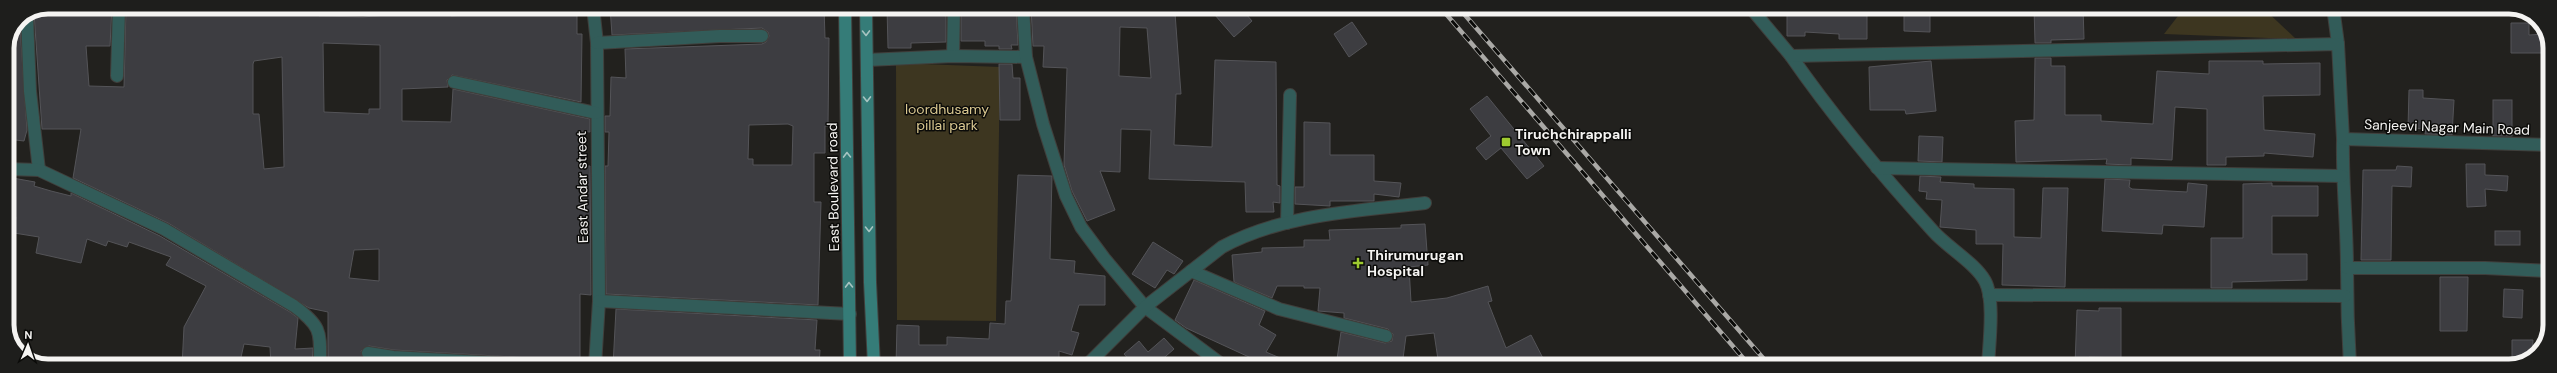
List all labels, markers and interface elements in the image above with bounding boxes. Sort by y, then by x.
one-way arrow [862,30,870,36]
one-way arrow [863,96,871,102]
park label: loordhusamy pillai park [905,100,989,134]
street label: Sanjeevi Nagar Main Road [2364,115,2530,139]
street label: East Boulevard road [823,123,843,251]
place label: Tiruchchirappalli Town [1515,125,1632,159]
street label: East Andar street [572,131,592,243]
marker: Tiruchchirappalli Town [1500,136,1512,148]
one-way arrow [843,152,851,158]
one-way arrow [865,226,873,232]
place label: Thirumurugan Hospital [1367,246,1464,280]
marker: Thirumurugan Hospital [1352,257,1364,269]
one-way arrow [845,282,854,288]
north arrow [8,325,48,365]
text: N [24,328,33,342]

